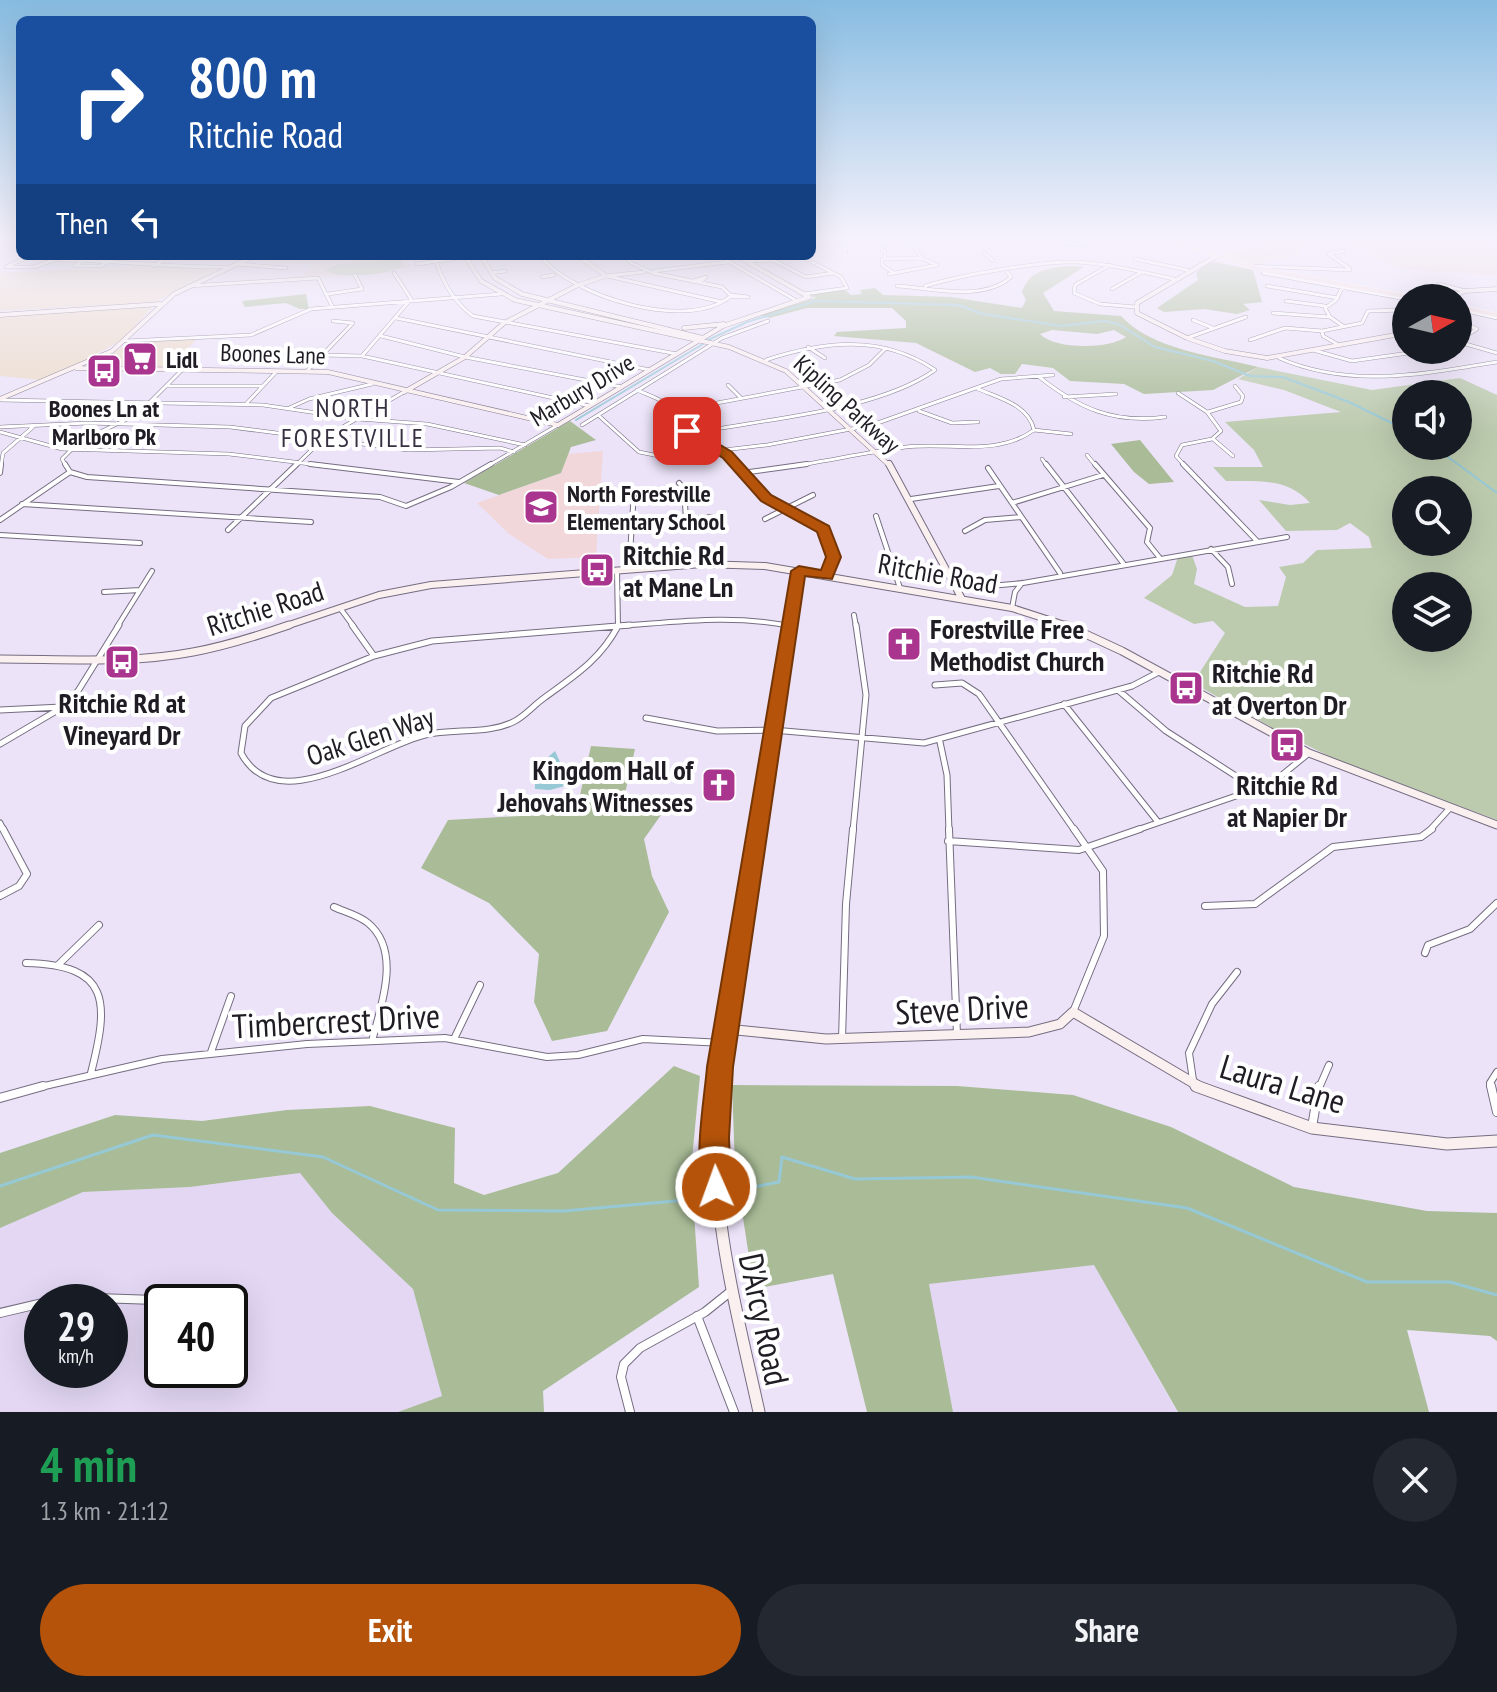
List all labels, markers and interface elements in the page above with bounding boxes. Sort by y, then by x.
text: 800 m [188,41,317,113]
icon: right [56,48,160,152]
text: Ritchie Road [188,111,343,158]
icon: left [124,200,168,244]
text: Then [56,203,108,242]
north arrow [1392,284,1472,364]
map controls [1392,284,1472,652]
street label: Boones Lane [220,337,326,371]
supermarket icon: Lidl [121,340,159,378]
place label: Lidl [166,344,198,375]
street label: Marbury Drive [524,347,640,433]
street label: Kipling Parkway [787,348,907,460]
bus stop icon: Boones Ln at Marlboro Pk [85,352,123,390]
button: sound [1392,380,1472,460]
district label: NORTH FORESTVILLE [281,391,425,454]
place label: Boones Ln at Marlboro Pk [49,393,159,452]
pin [653,397,721,465]
icon: arrive [665,409,709,453]
button: search [1392,476,1472,556]
place label: North Forestville Elementary School [567,478,725,537]
school or university icon: North Forestville Elementary School [522,488,560,526]
place label: Ritchie Rd at Mane Ln [623,536,733,605]
street label: Ritchie Road [875,544,1001,602]
bus stop icon: Ritchie Rd at Mane Ln [578,551,616,589]
street label: Ritchie Road [202,572,328,644]
button: layers [1392,572,1472,652]
place label: Forestville Free Methodist Church [930,610,1104,679]
church icon: Forestville Free Methodist Church [885,625,923,663]
bus stop icon: Ritchie Rd at Vineyard Dr [103,643,141,681]
place label: Ritchie Rd at Overton Dr [1212,654,1347,723]
bus stop icon: Ritchie Rd at Overton Dr [1167,669,1205,707]
place label: Ritchie Rd at Vineyard Dr [59,684,185,753]
street label: Oak Glen Way [302,698,439,774]
bus stop icon: Ritchie Rd at Napier Dr [1268,726,1306,764]
place label: Kingdom Hall of Jehovahs Witnesses [496,751,695,820]
church icon: Kingdom Hall of Jehovahs Witnesses [700,766,738,804]
place label: Ritchie Rd at Napier Dr [1227,766,1348,835]
street label: Steve Drive [894,983,1030,1033]
street label: Timbercrest Drive [231,993,441,1047]
street label: Laura Lane [1215,1043,1351,1123]
position arrow [674,1145,758,1229]
street label: D'Arcy Road [730,1249,800,1389]
speed limit sign: 40 [144,1284,248,1388]
text: 29 [57,1300,95,1352]
text: km/h [58,1343,94,1369]
text: 4 min [40,1433,137,1495]
button: close [1373,1438,1457,1522]
text: 1.3 km · 21:12 [40,1494,169,1527]
button: Exit [40,1584,741,1676]
button: Share [757,1584,1457,1676]

